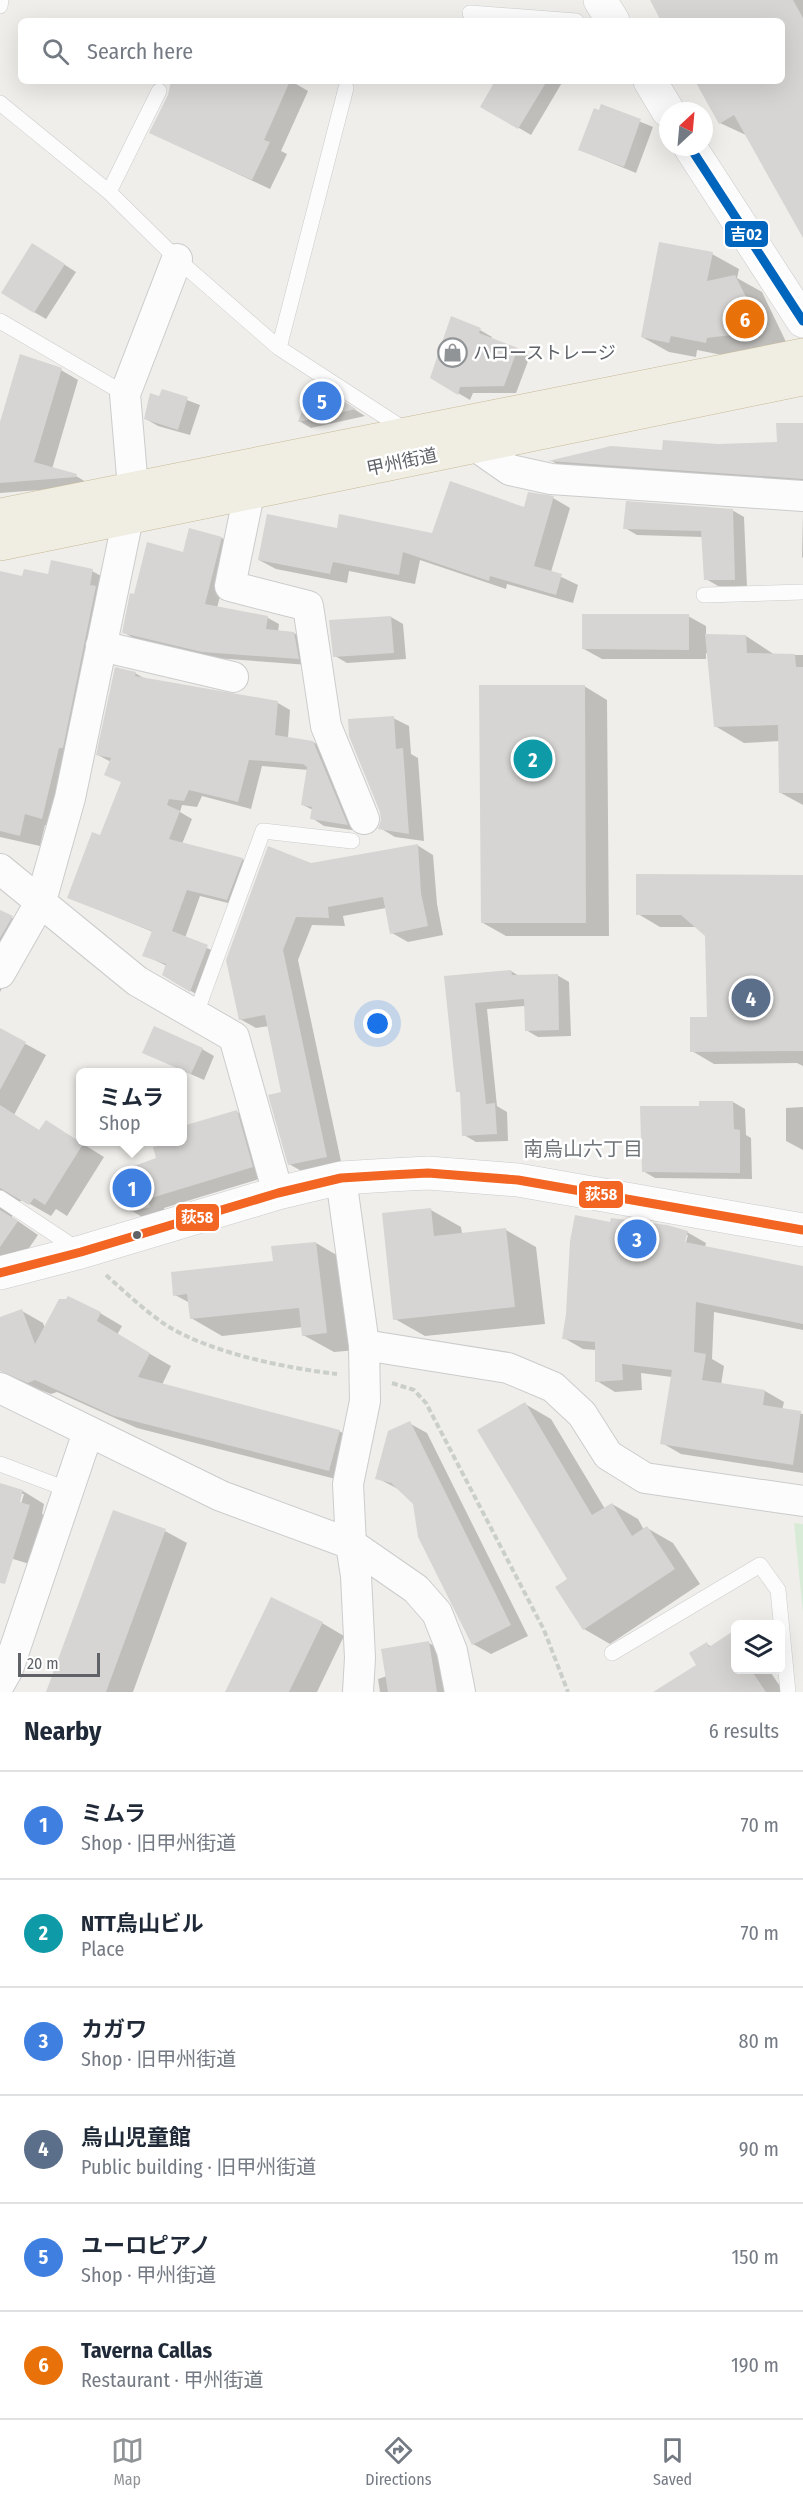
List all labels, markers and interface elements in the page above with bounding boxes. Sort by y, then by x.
search box [18,18,785,84]
icon: search [39,35,72,68]
text: Search here [87,38,193,65]
north arrow [659,102,713,156]
line badge: 吉02 [724,220,769,248]
text: 吉02 [730,225,763,244]
pin: 6 [726,296,764,342]
shop icon: ハローストレージ [436,337,468,369]
place label: ハローストレージ [473,342,616,364]
pin: 5 [302,378,342,424]
street label: 甲州街道 [364,444,440,480]
pin: 2 [514,736,552,782]
pin: 4 [732,976,771,1020]
your location [363,1009,392,1038]
popup [76,1068,187,1146]
text: ミムラ [99,1084,164,1111]
text: Shop [99,1111,141,1135]
district label: 南烏山六丁目 [523,1137,643,1161]
pin: 1 [112,1166,152,1210]
line badge: 荻58 [578,1180,624,1209]
text: 荻58 [585,1185,618,1204]
line badge: 荻58 [175,1203,220,1232]
text: 荻58 [181,1208,214,1227]
pin: 3 [618,1216,656,1262]
unlabelled marker [131,1229,143,1241]
map controls [731,1620,785,1674]
button: layers [731,1620,785,1674]
scale bar [18,1650,100,1678]
text: 20 m [27,1654,58,1673]
text: Nearby [24,1716,101,1747]
text: 6 results [709,1719,779,1743]
text: ミムラ [81,1800,146,1827]
text: 1 [39,1813,48,1837]
text: 70 m [741,1813,779,1837]
text: Shop · 旧甲州街道 [81,1831,236,1855]
text: NTT烏山ビル [81,1910,204,1937]
text: 2 [39,1921,48,1945]
text: 70 m [741,1921,779,1945]
text: Place [81,1937,124,1961]
text: カガワ [81,2016,147,2043]
text: 3 [39,2029,48,2053]
text: 80 m [739,2029,779,2053]
text: Shop · 旧甲州街道 [81,2047,236,2071]
text: 烏山児童館 [81,2124,191,2151]
text: 4 [38,2137,49,2161]
text: 90 m [739,2137,779,2161]
text: Public building · 旧甲州街道 [81,2155,316,2179]
text: ユーロピアノ [81,2232,211,2259]
text: 5 [39,2245,48,2269]
text: 150 m [732,2245,779,2269]
text: Shop · 甲州街道 [81,2263,216,2287]
text: Taverna Callas [81,2337,212,2364]
text: 6 [38,2353,49,2377]
text: 190 m [731,2353,779,2377]
text: Restaurant · 甲州街道 [81,2368,264,2392]
tab: Map [111,2434,144,2489]
tab: Directions [365,2434,432,2489]
tab: Saved [653,2434,692,2489]

